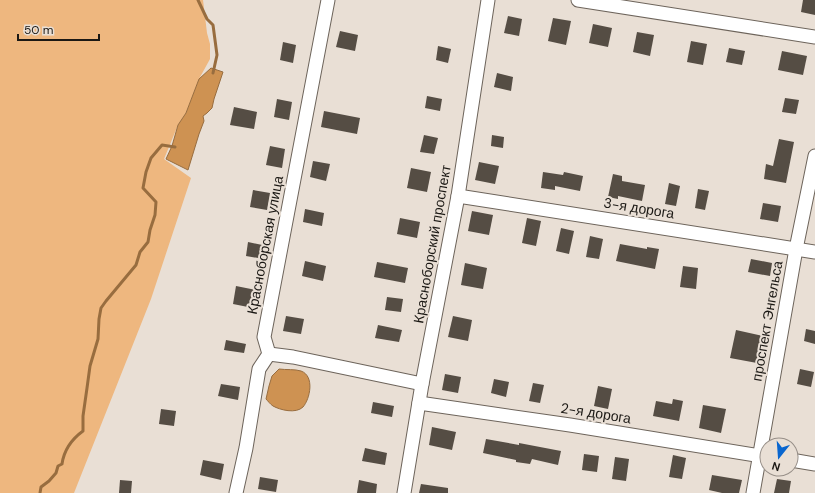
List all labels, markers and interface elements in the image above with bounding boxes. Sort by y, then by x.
scale bar [18,16,99,42]
text: 50 m [24,22,53,38]
street label: Красноборский проспект [409,163,455,325]
street label: Красноборская улица [243,174,287,316]
street label: 3-я дорога [602,194,676,222]
street label: проспект Энгельса [748,259,787,383]
street label: 2-я дорога [559,399,633,427]
north arrow [759,437,799,477]
text: N [770,459,782,474]

